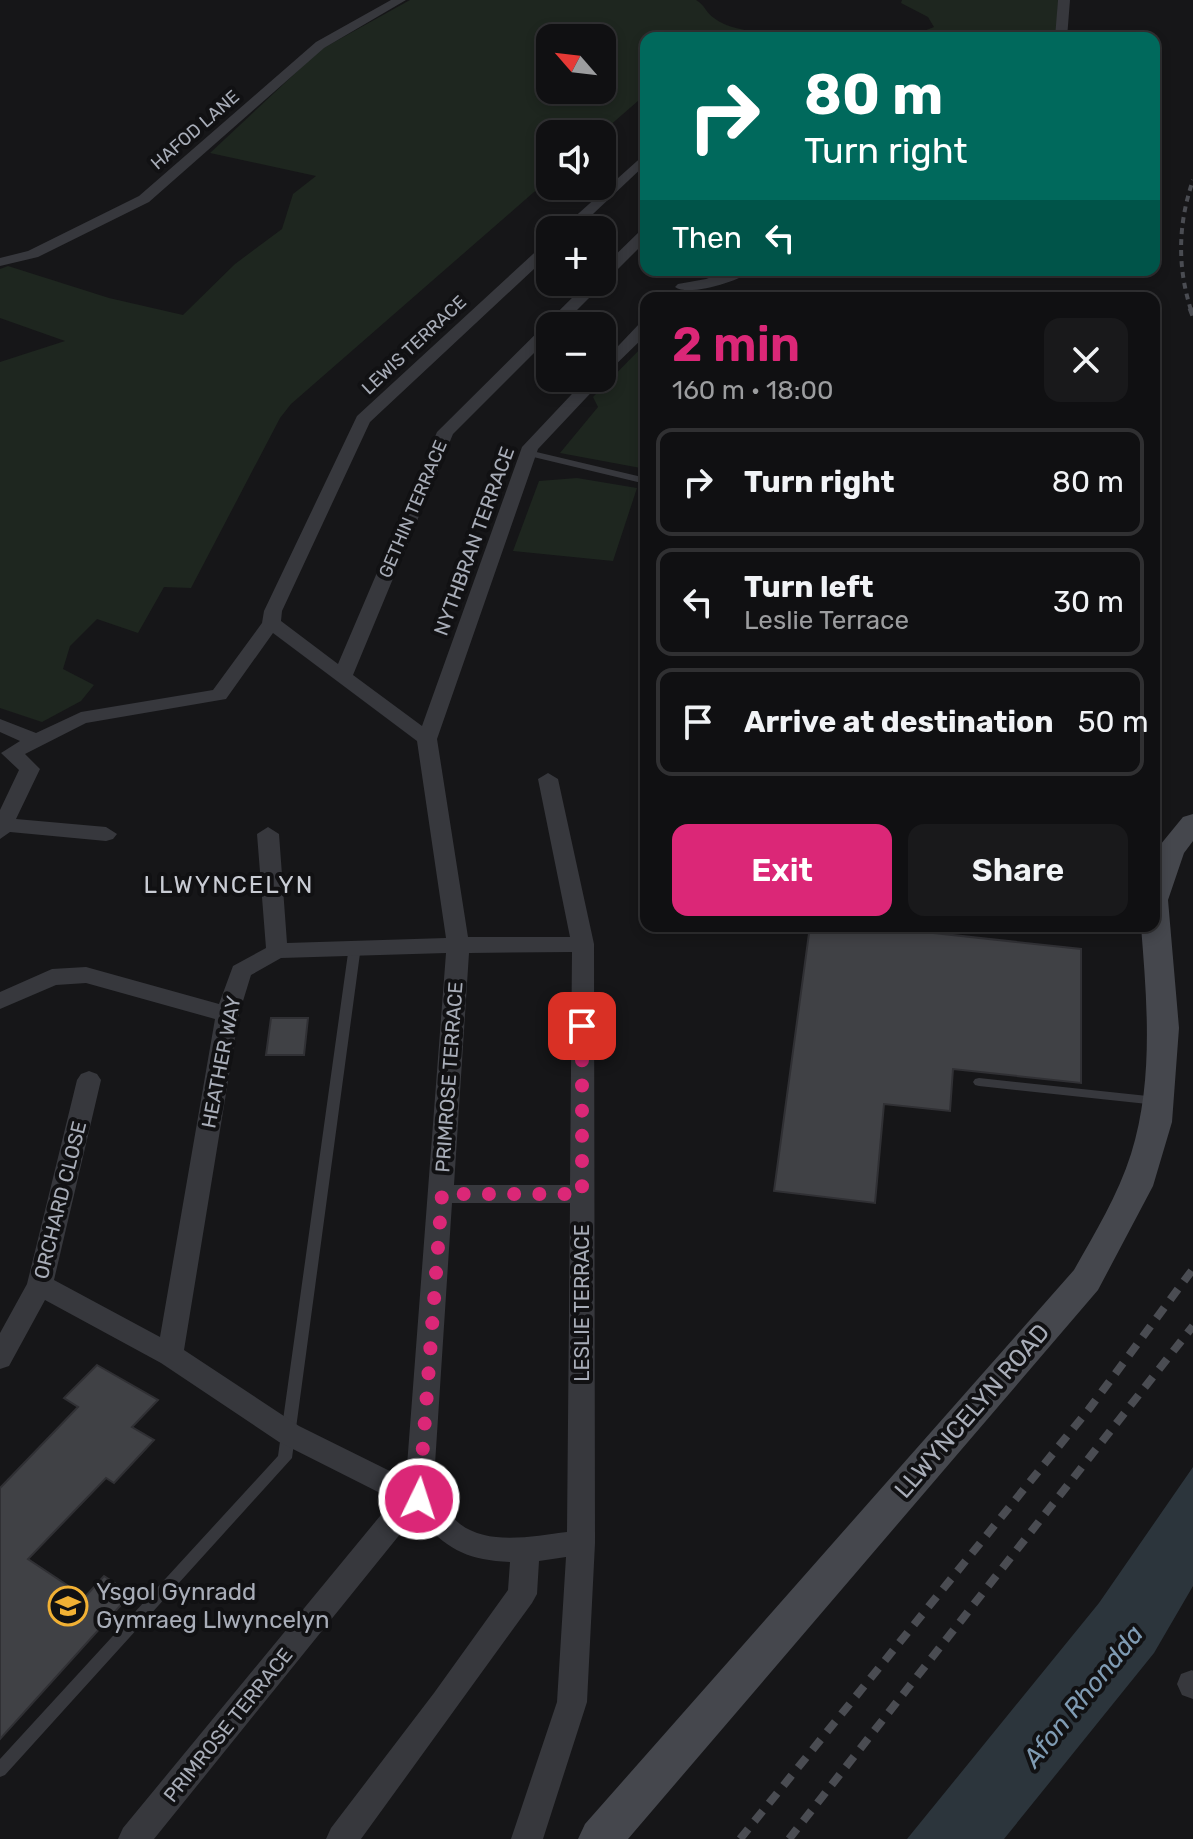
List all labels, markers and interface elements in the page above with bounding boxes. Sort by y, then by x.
north arrow [536,24,616,104]
map controls [536,24,616,392]
text: 80 m [804,62,943,128]
icon: right [672,64,776,168]
street label: HAFOD LANE [146,86,244,174]
button: sound [536,120,616,200]
text: Turn right [804,129,968,172]
button: + [536,216,616,296]
icon: left [758,216,802,260]
text: Then [672,220,742,256]
street label: LEWIS TERRACE [357,291,471,399]
button: − [536,312,616,392]
text: 2 min [672,316,800,373]
button: close [1044,318,1128,402]
text: 160 m · 18:00 [672,375,833,406]
street label: GETHIN TERRACE [374,437,452,581]
street label: NYTHBRAN TERRACE [429,443,519,639]
icon: right [676,460,720,504]
text: Turn right [744,464,895,500]
text: 80 m [1052,464,1124,500]
text: Turn left [744,569,874,605]
icon: left [676,580,720,624]
text: 30 m [1053,584,1124,620]
text: Leslie Terrace [744,605,909,636]
icon: arrive [676,700,720,744]
text: Arrive at destination [744,704,1054,740]
text: 50 m [1078,704,1149,740]
button: Exit [672,824,892,916]
button: Share [908,824,1128,916]
district label: LLWYNCELYN [143,871,315,899]
street label: PRIMROSE TERRACE [430,981,468,1173]
pin [548,992,616,1060]
street label: HEATHER WAY [196,994,246,1130]
icon: arrive [560,1004,604,1048]
street label: ORCHARD CLOSE [29,1119,91,1281]
street label: LESLIE TERRACE [570,1224,594,1382]
street label: LLWYNCELYN ROAD [889,1318,1055,1504]
position arrow [377,1457,461,1541]
place label: Ysgol Gynradd Gymraeg Llwyncelyn [96,1578,329,1634]
school or university icon: Ysgol Gynradd Gymraeg Llwyncelyn [47,1585,89,1627]
water label: Afon Rhondda [1016,1619,1150,1775]
street label: PRIMROSE TERRACE [158,1643,298,1807]

